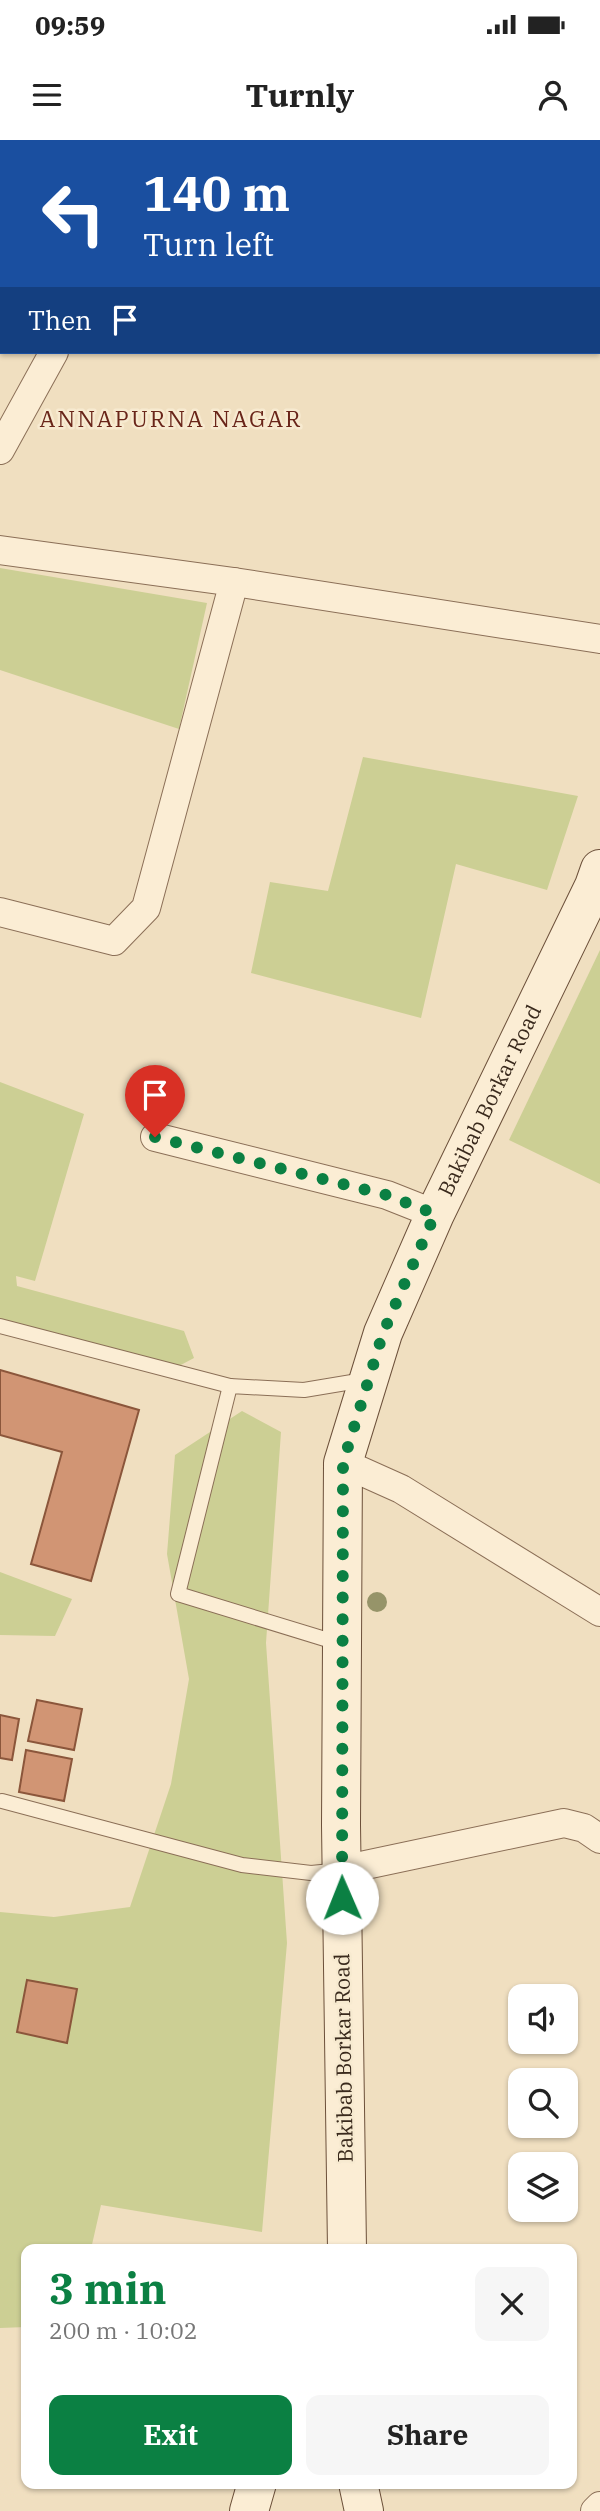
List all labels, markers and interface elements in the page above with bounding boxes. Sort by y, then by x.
text: 09:59 [35,8,105,42]
text: Turnly [246,74,354,116]
icon: menu [28,76,66,114]
icon: person [534,76,572,114]
text: 140 m [143,161,290,224]
icon: left [28,168,119,259]
text: Turn left [143,223,274,265]
icon: arrive [106,301,144,339]
text: Then [28,303,92,337]
district label: ANNAPURNA NAGAR [39,403,303,433]
street label: Bakibab Borkar Road [431,1000,547,1200]
pin [125,1065,185,1137]
icon: arrive [136,1076,174,1114]
position arrow [305,1861,379,1935]
street label: Bakibab Borkar Road [327,1953,359,2163]
map controls [508,1984,578,2222]
button: sound [508,1984,578,2054]
button: search [508,2068,578,2138]
button: layers [508,2152,578,2222]
text: 3 min [49,2261,167,2316]
button: close [475,2267,549,2341]
text: 200 m · 10:02 [49,2315,198,2345]
button: Exit [49,2395,292,2475]
button: Share [306,2395,549,2475]

